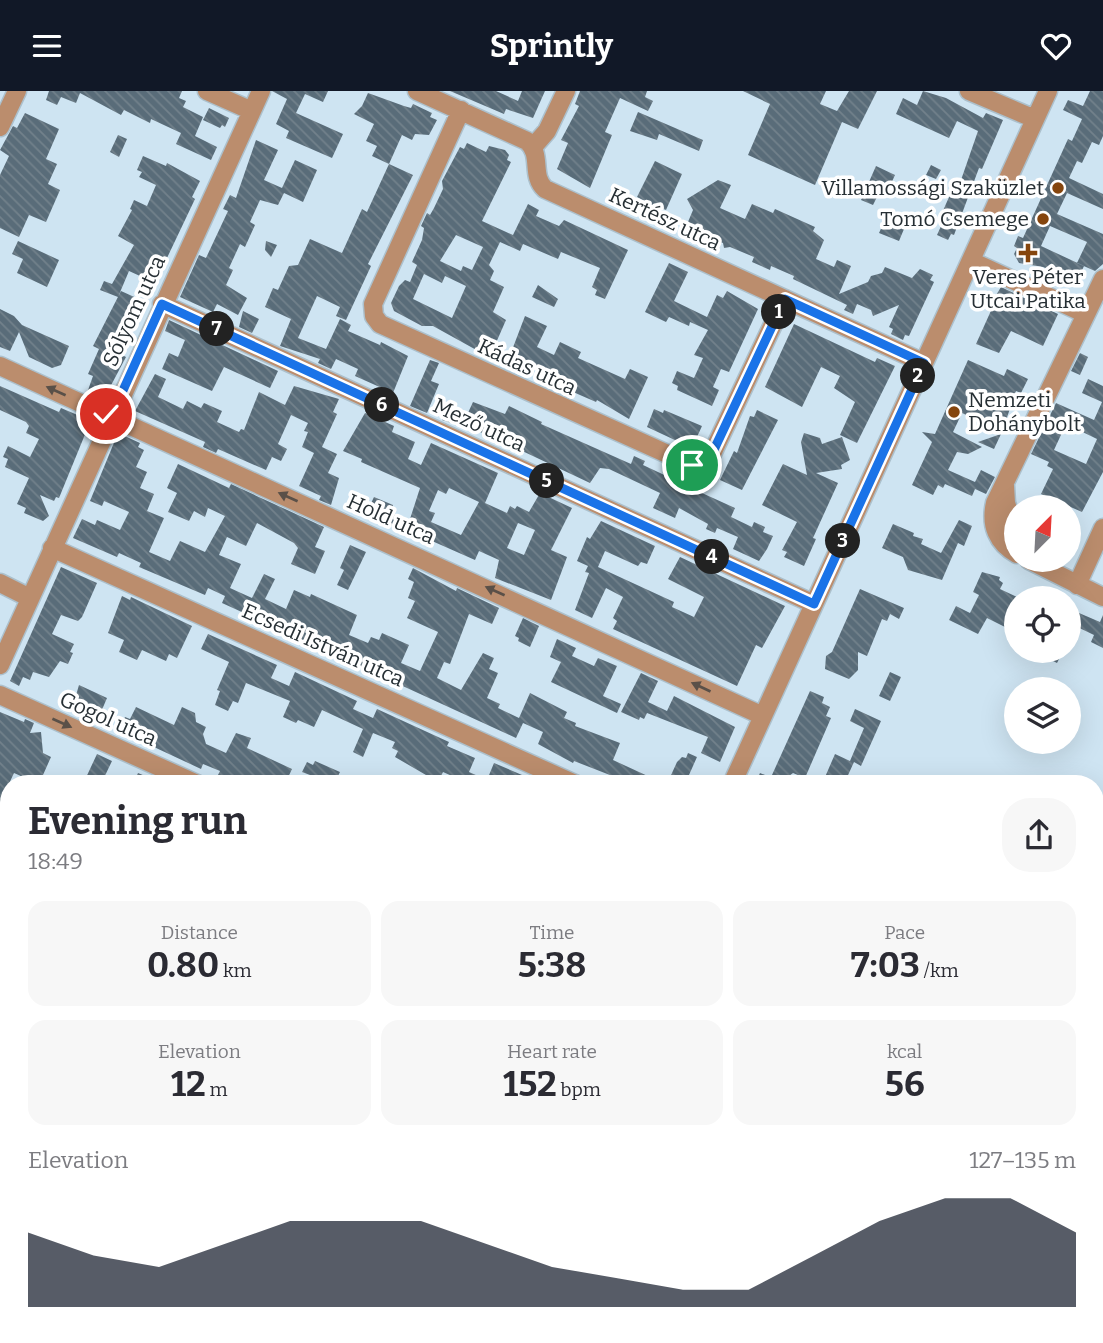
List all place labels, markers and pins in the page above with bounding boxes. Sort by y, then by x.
place label: Villamossági Szaküzlet [821,175,1044,201]
marker: Villamossági Szaküzlet [1050,180,1066,196]
place label: Tomó Csemege [880,206,1029,232]
marker: Tomó Csemege [1035,211,1051,227]
marker: Veres Péter Utcai Patika [1020,245,1036,261]
place label: Veres Péter Utcai Patika [970,264,1086,314]
pin: 1 [762,295,796,329]
pin: 7 [200,311,234,347]
pin: 2 [900,359,936,393]
pin [76,384,136,444]
pin: 6 [364,387,400,423]
place label: Nemzeti Dohánybolt [968,387,1081,437]
marker: Nemzeti Dohánybolt [946,404,962,420]
pin [662,435,722,495]
pin: 5 [530,463,564,499]
pin: 3 [826,524,860,559]
pin: 4 [694,539,730,575]

